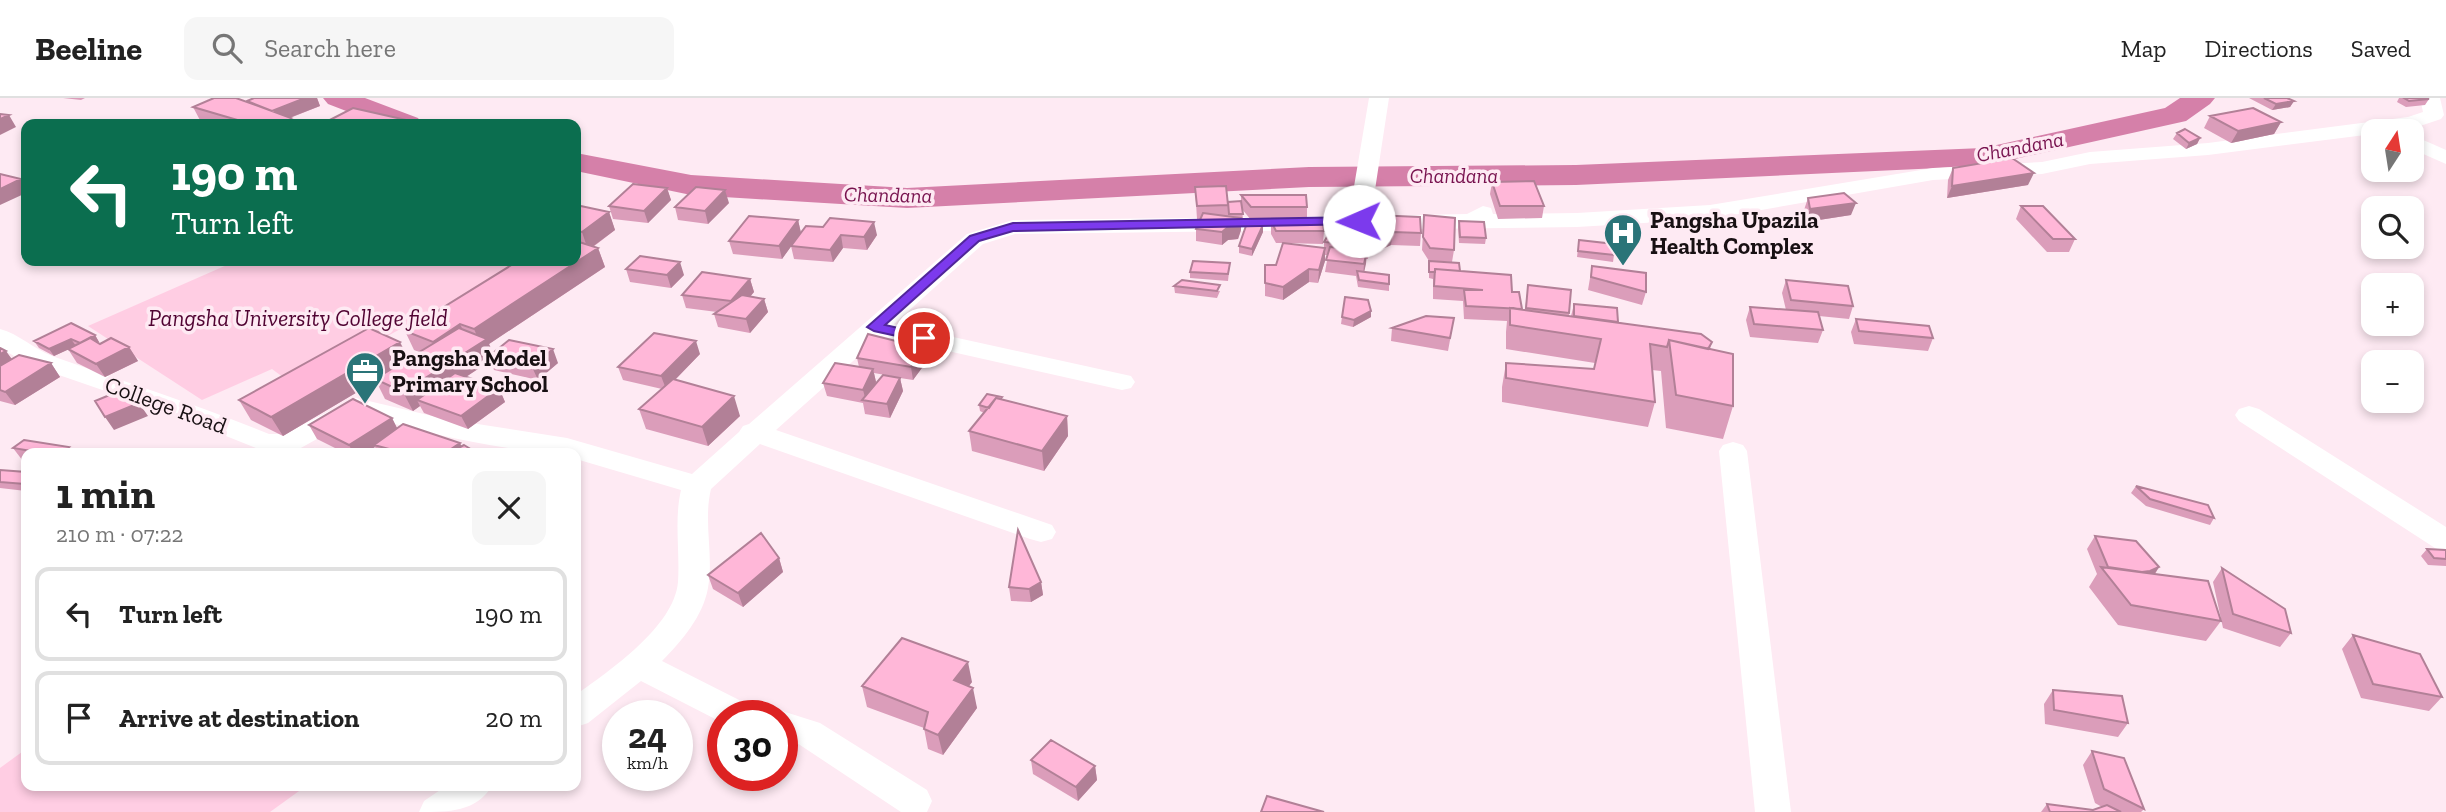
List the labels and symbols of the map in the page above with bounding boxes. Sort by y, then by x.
north arrow [2361,119,2424,182]
water label: Chandana [1974,126,2066,167]
water label: Chandana [1410,163,1498,188]
water label: Chandana [844,181,932,208]
position arrow [1322,184,1396,258]
place label: Pangsha Upazila Health Complex [1650,206,1819,260]
hospital icon: Pangsha Upazila Health Complex [1602,212,1644,267]
park label: Pangsha University College field [148,304,448,332]
pin [894,308,954,368]
place label: Pangsha Model Primary School [392,344,549,398]
office icon: Pangsha Model Primary School [344,350,386,405]
street label: College Road [101,370,231,440]
speed limit sign: 30 [707,700,798,791]

